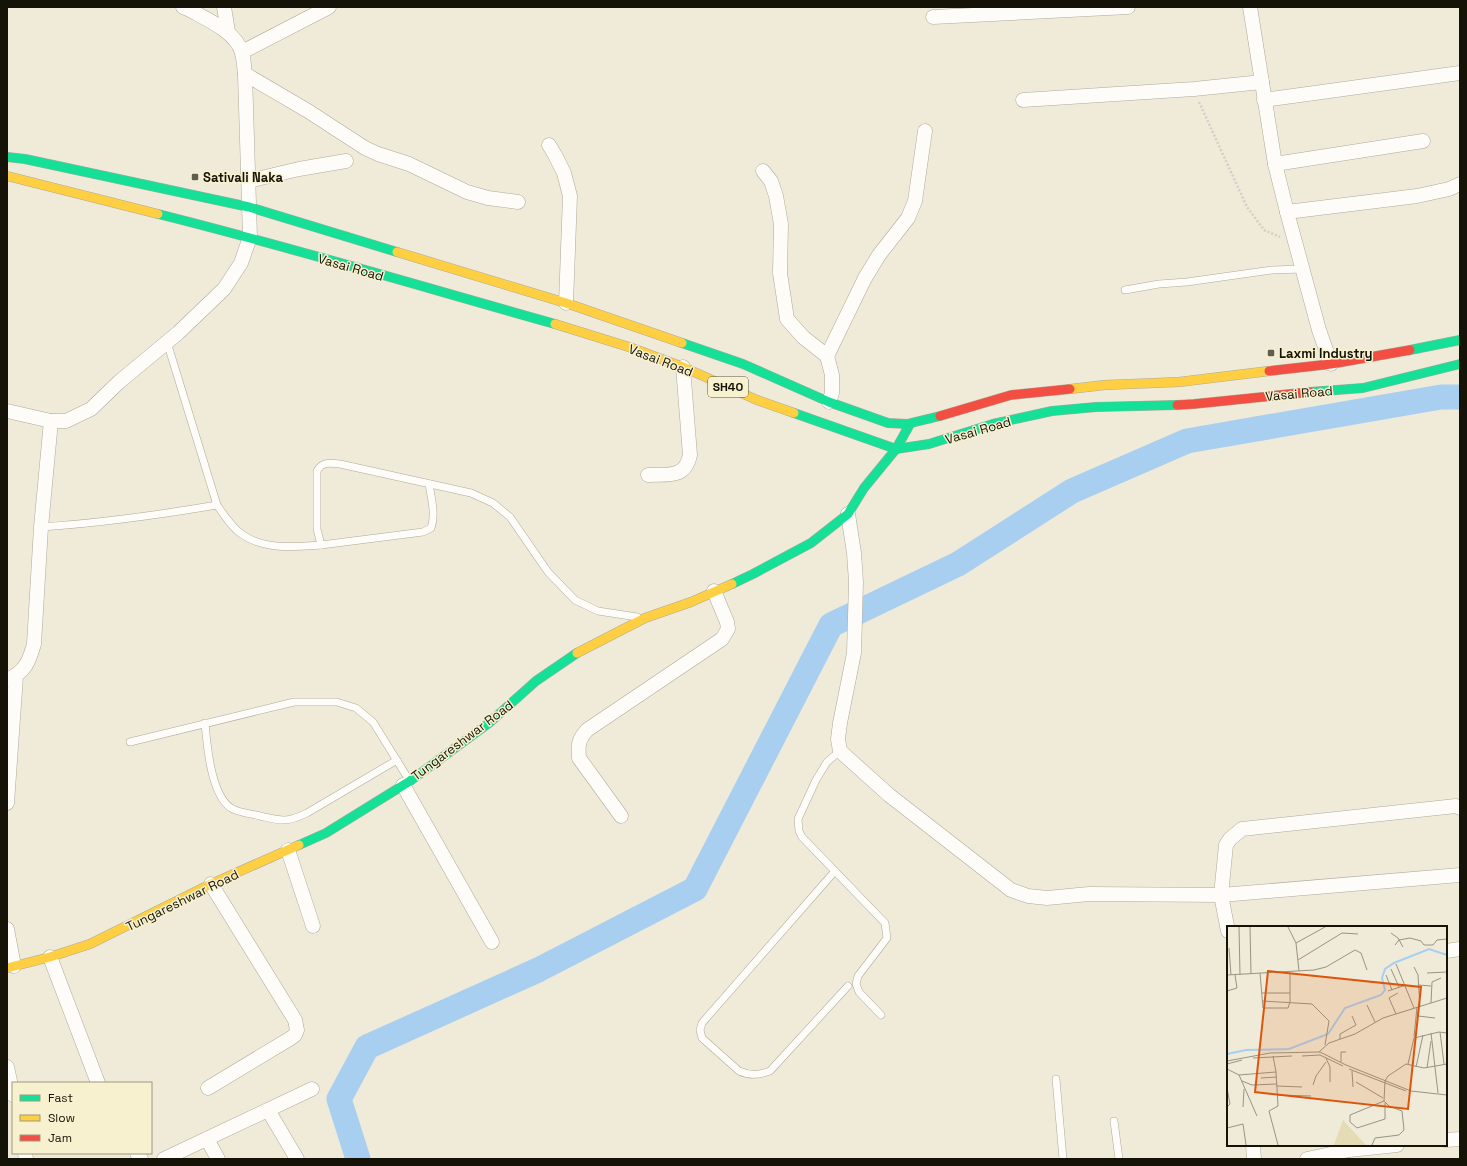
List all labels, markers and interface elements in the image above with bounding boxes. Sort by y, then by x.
place label: Sativali Naka [203,169,283,186]
marker: Sativali Naka [190,172,200,182]
street label: Vasai Road [316,250,386,285]
street label: Vasai Road [626,340,695,381]
place label: Laxmi Industry [1279,345,1373,362]
marker: Laxmi Industry [1266,348,1276,358]
road number: SH40 [708,377,748,397]
street label: Vasai Road [1265,382,1334,405]
street label: Vasai Road [943,413,1013,448]
street label: Tungareshwar Road [408,696,517,784]
street label: Tungareshwar Road [123,866,241,935]
inset map [1227,926,1447,1146]
legend [12,1082,152,1154]
text: Fast [48,1090,73,1106]
text: Slow [48,1110,75,1126]
text: Jam [48,1130,72,1146]

